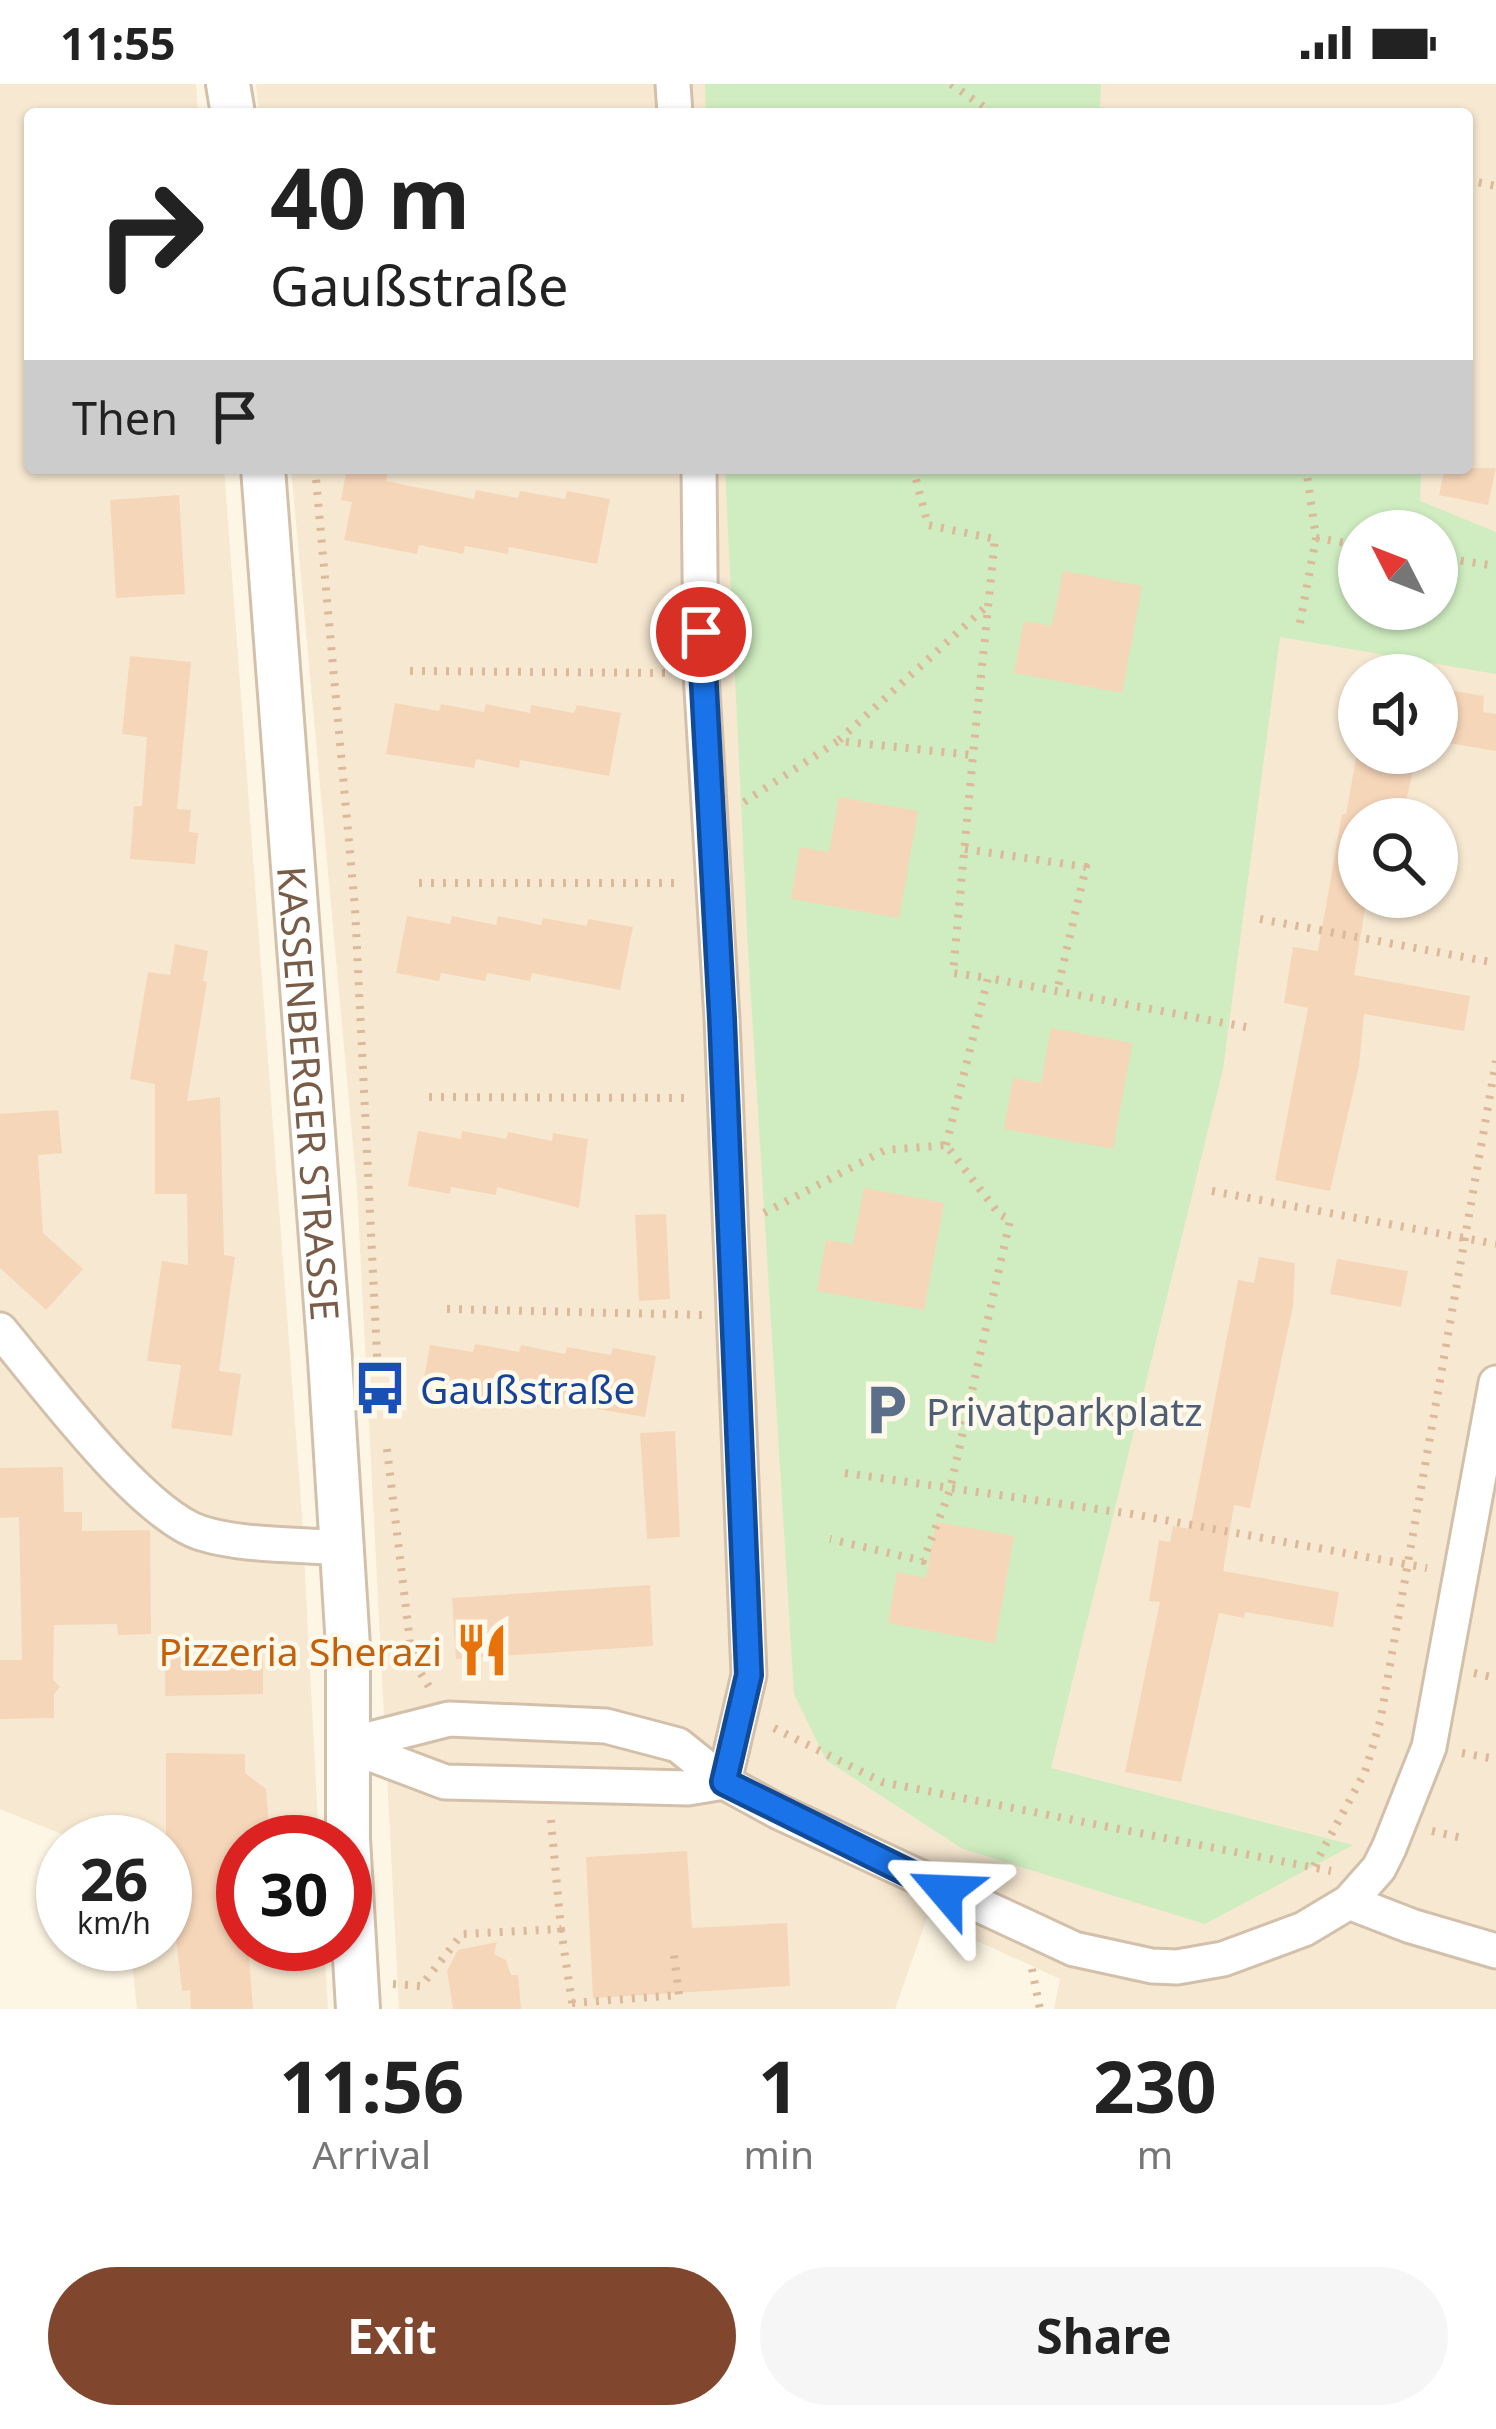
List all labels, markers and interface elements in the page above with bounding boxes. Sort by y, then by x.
text: 11:55 [60,12,176,73]
text: 40 m [270,139,470,254]
icon: right [72,156,228,312]
text: Gaußstraße [270,248,568,322]
icon: arrive [202,384,268,450]
text: Then [72,387,178,448]
north arrow [1338,510,1458,630]
map controls [1338,510,1458,918]
pin [650,581,752,683]
icon: arrive [668,599,734,665]
button: sound [1338,654,1458,774]
button: search [1338,798,1458,918]
street label: KASSENBERGER STRASSE [266,864,354,1323]
bus stop icon: Gaußstraße [351,1359,409,1417]
place label: Gaußstraße [420,1362,636,1415]
parking icon: Privatparkplatz [857,1381,915,1439]
place label: Privatparkplatz [926,1384,1203,1437]
restaurant icon: Pizzeria Sherazi [453,1621,511,1679]
place label: Pizzeria Sherazi [158,1624,442,1677]
speed limit sign: 30 [216,1815,372,1971]
position arrow [882,1828,1008,1954]
text: 26 [80,1837,148,1919]
text: km/h [77,1902,151,1943]
text: 11:56 [279,2036,464,2134]
text: 1 [758,2036,799,2134]
text: 230 [1093,2036,1217,2134]
text: Arrival [312,2127,431,2180]
text: min [743,2127,814,2180]
text: m [1137,2127,1173,2180]
button: Exit [48,2267,736,2405]
button: Share [760,2267,1448,2405]

